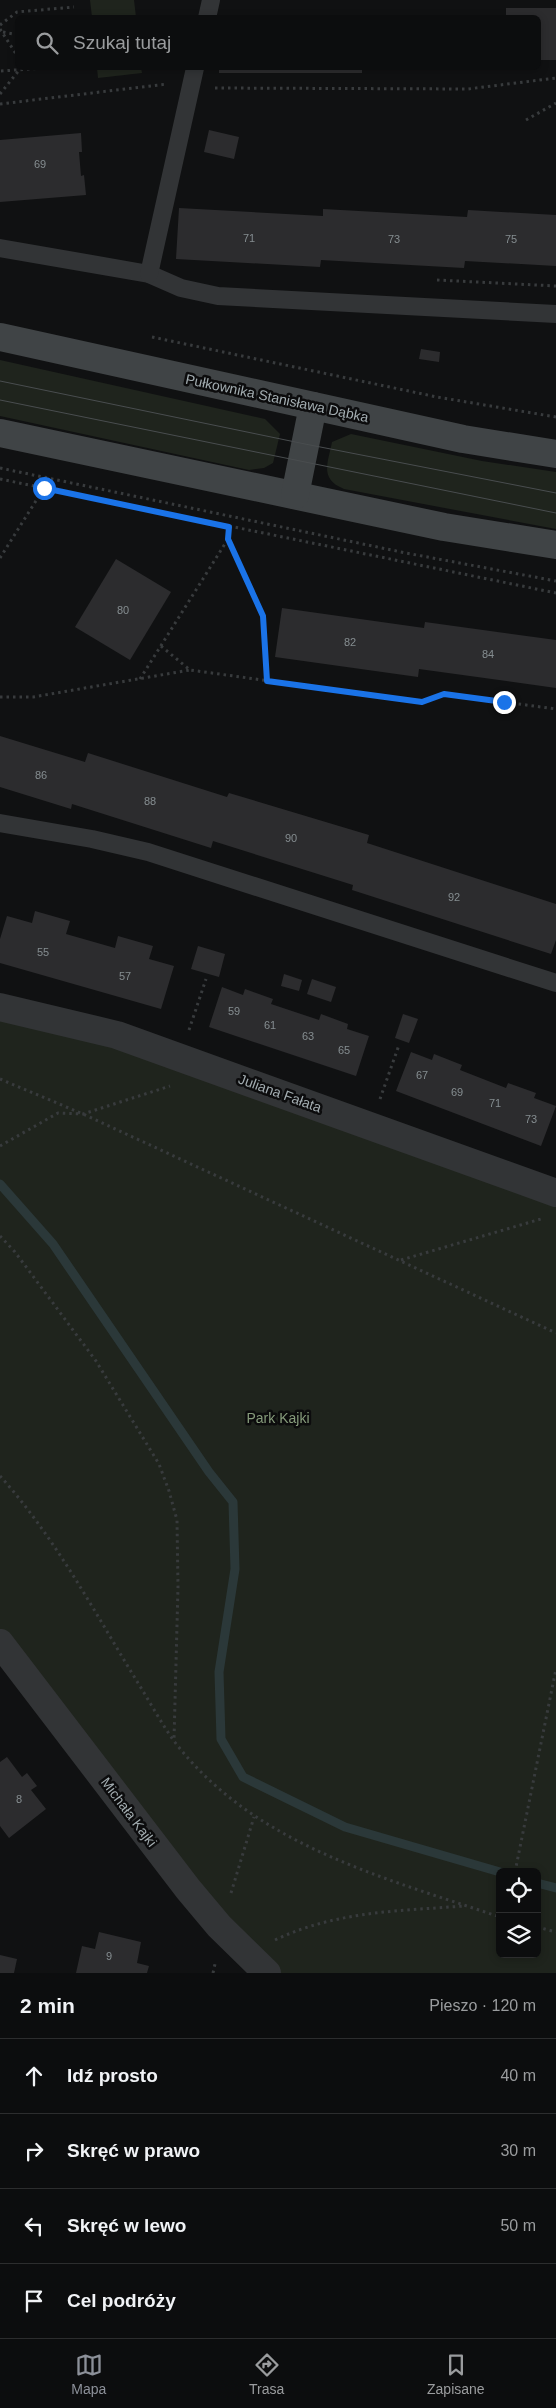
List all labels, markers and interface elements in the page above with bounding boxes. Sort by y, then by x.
search box [15,15,541,70]
icon: search [33,29,61,57]
text: Szukaj tutaj [73,32,171,53]
house number: 69 [34,158,46,170]
house number: 71 [243,232,255,244]
house number: 73 [388,233,400,245]
house number: 75 [505,233,517,245]
street label: Pułkownika Stanisława Dąbka [184,371,370,425]
route start [33,477,56,500]
house number: 80 [117,604,129,616]
house number: 82 [344,636,356,648]
house number: 84 [482,648,494,660]
route end [493,691,516,714]
house number: 86 [35,769,47,781]
house number: 88 [144,795,156,807]
house number: 90 [285,832,297,844]
house number: 92 [448,891,460,903]
house number: 55 [37,946,49,958]
house number: 57 [119,970,131,982]
house number: 59 [228,1005,240,1017]
house number: 61 [264,1019,276,1031]
house number: 63 [302,1030,314,1042]
house number: 65 [338,1044,350,1056]
house number: 67 [416,1069,428,1081]
street label: Juliana Fałata [236,1071,324,1115]
house number: 69 [451,1086,463,1098]
house number: 71 [489,1097,501,1109]
house number: 73 [525,1113,537,1125]
park label: Park Kajki [246,1410,310,1426]
street label: Michała Kajki [98,1774,160,1850]
house number: 8 [16,1793,22,1805]
map controls [496,1868,541,1958]
button: locate [496,1868,541,1913]
button: layers [496,1913,541,1958]
house number: 9 [106,1950,112,1962]
text: 2 min [20,1994,75,2017]
text: Pieszo · 120 m [429,1997,536,2014]
icon: ahead [20,2062,48,2090]
text: Idź prosto [67,2065,158,2086]
text: 40 m [500,2067,536,2084]
icon: right [20,2137,48,2165]
text: Skręć w prawo [67,2140,200,2161]
text: 30 m [500,2142,536,2159]
icon: left [20,2212,48,2240]
text: Skręć w lewo [67,2215,186,2236]
text: 50 m [500,2217,536,2234]
icon: arrive [20,2287,48,2315]
text: Cel podróży [67,2290,176,2311]
tab: Mapa [71,2351,106,2397]
tab: Trasa [249,2351,284,2397]
tab: Zapisane [427,2351,485,2397]

